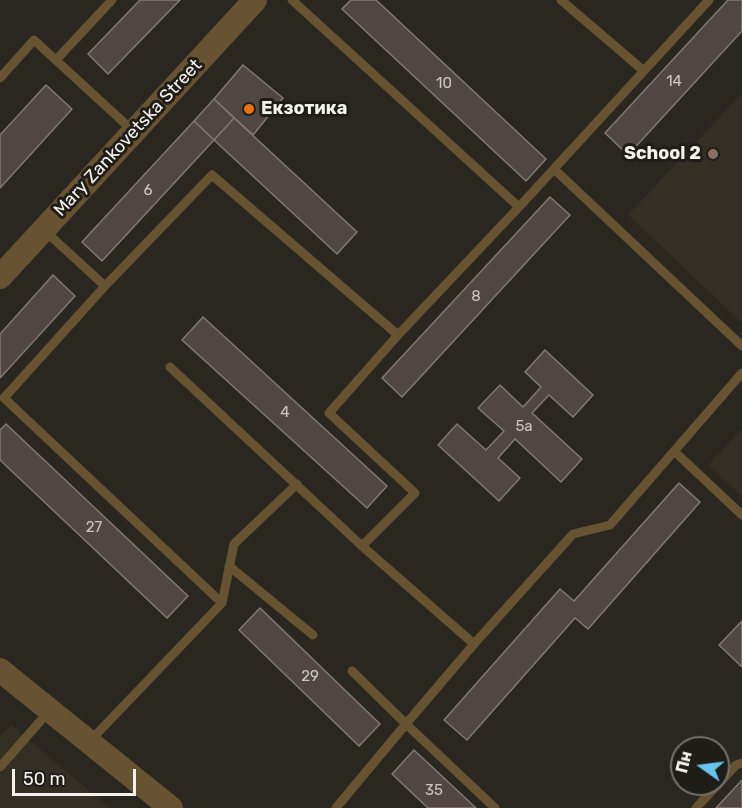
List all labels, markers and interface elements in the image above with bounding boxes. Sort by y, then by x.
street label: Mary Zankovetska Street [49,55,207,221]
house number: 14 [666,73,682,91]
house number: 10 [436,75,452,93]
place label: Екзотика [261,98,347,120]
marker: Екзотика [242,102,256,116]
place label: School 2 [624,143,701,165]
marker: School 2 [706,147,720,161]
house number: 6 [143,182,153,200]
house number: 8 [471,288,481,306]
house number: 4 [280,404,290,422]
house number: 5а [515,418,533,436]
house number: 27 [86,519,102,537]
house number: 29 [301,668,319,686]
north arrow [670,736,730,796]
text: Пн [672,749,696,775]
scale bar [15,757,140,795]
text: 50 m [23,768,66,790]
house number: 35 [425,782,443,800]

